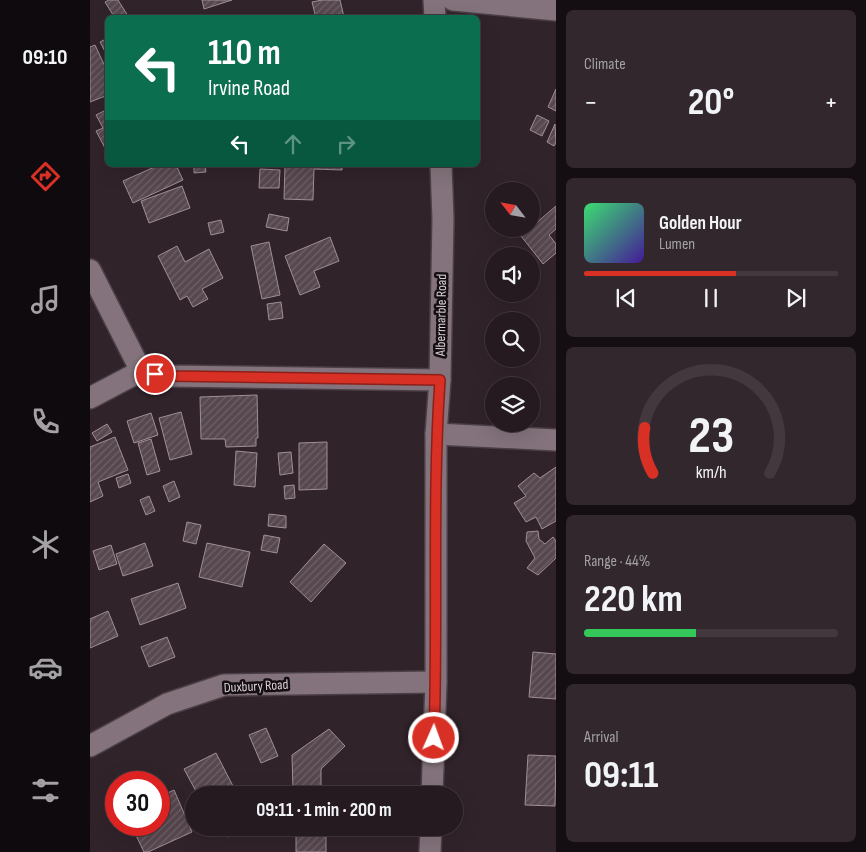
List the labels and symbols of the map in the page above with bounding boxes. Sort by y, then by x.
north arrow [485,182,540,238]
street label: Albermarble Road [432,274,450,357]
pin [134,353,176,395]
street label: Duxbury Road [223,676,289,696]
position arrow [407,711,459,763]
speed limit sign: 30 [105,771,170,836]

